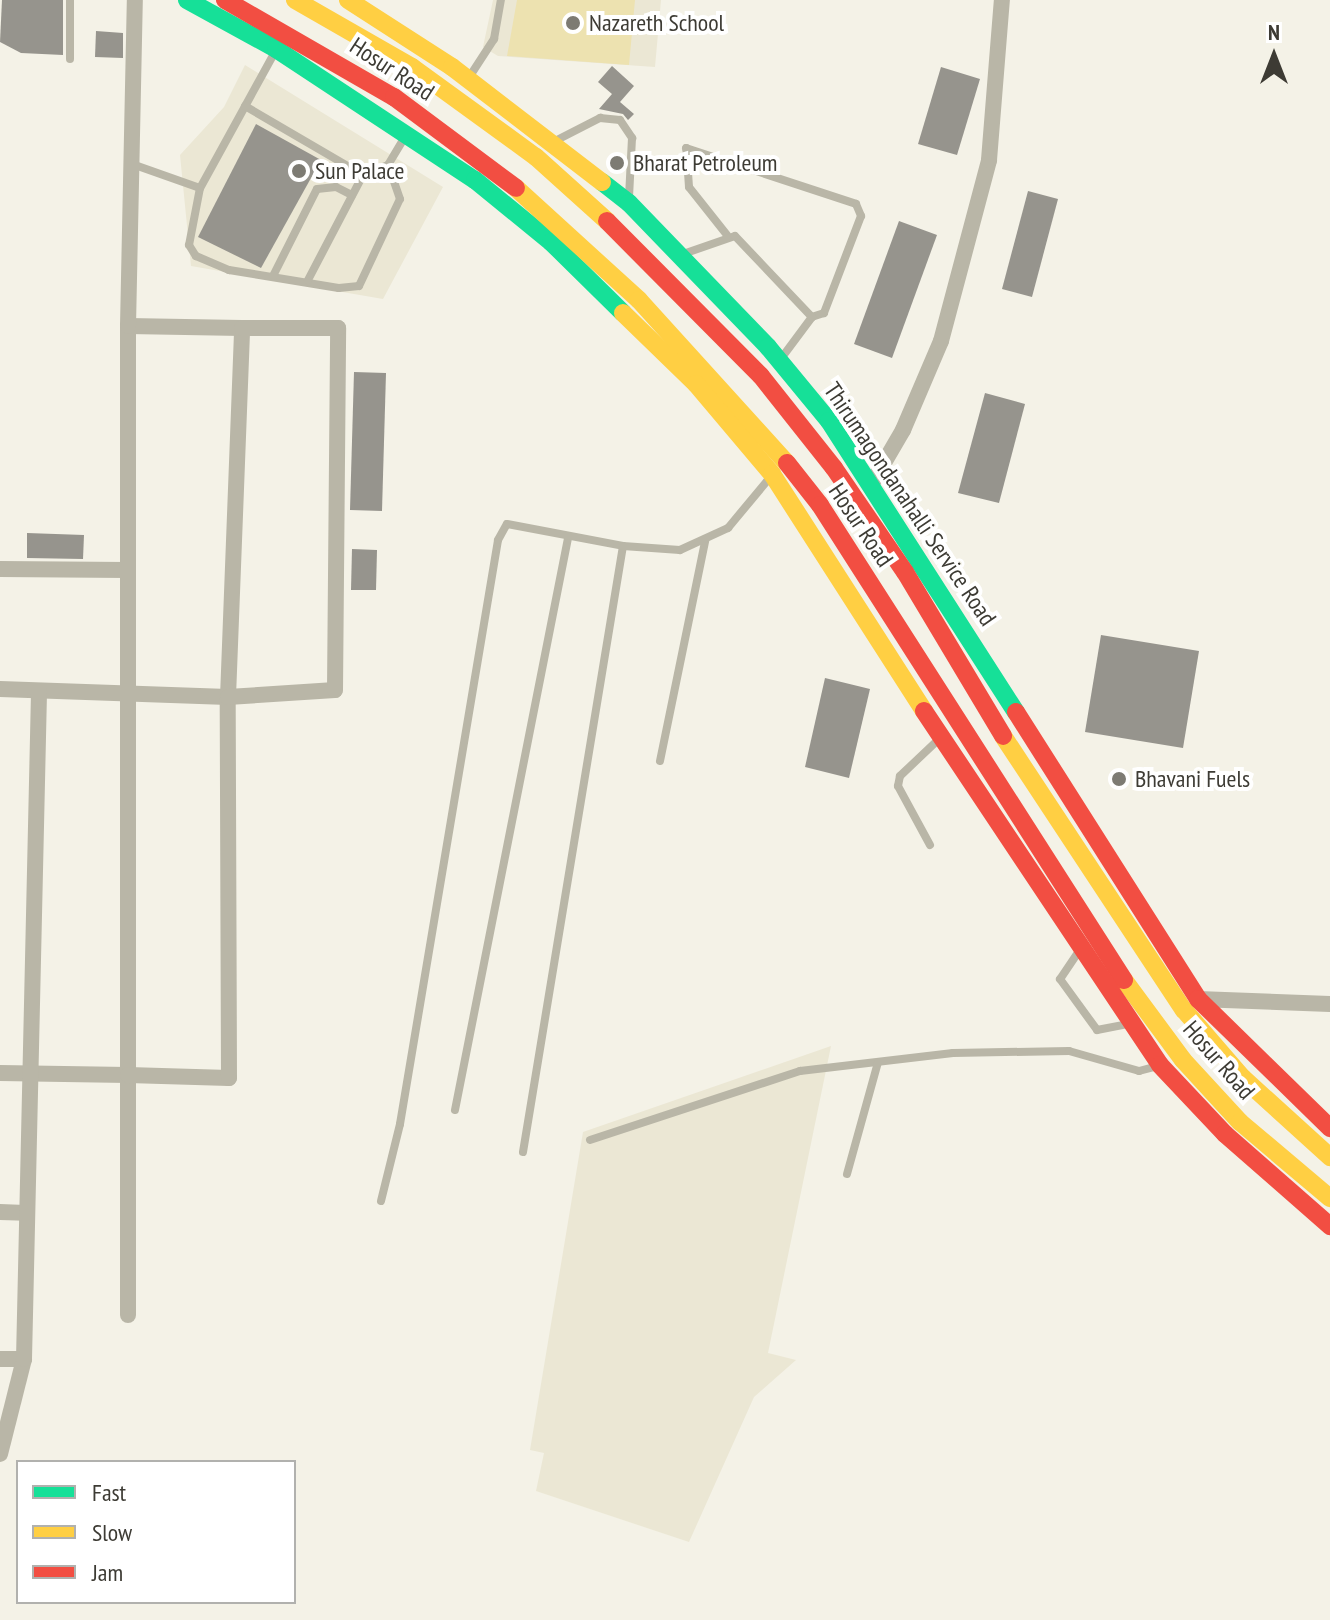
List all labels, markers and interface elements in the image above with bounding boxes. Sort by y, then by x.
place label: Nazareth School [589,9,724,37]
marker: Nazareth School [564,14,582,32]
north arrow [1234,16,1314,96]
text: N [1268,18,1280,46]
street label: Hosur Road [345,31,439,107]
place label: Bharat Petroleum [633,149,777,177]
marker: Bharat Petroleum [608,154,626,172]
place label: Sun Palace [315,157,404,185]
marker: Sun Palace [290,162,308,180]
street label: Thirumagondanahalli Service Road [818,377,1002,631]
street label: Hosur Road [823,478,899,572]
place label: Bhavani Fuels [1135,765,1250,793]
marker: Bhavani Fuels [1110,770,1128,788]
street label: Hosur Road [1177,1015,1261,1105]
legend [16,1460,296,1604]
text: Fast [92,1477,126,1508]
text: Slow [92,1517,132,1548]
text: Jam [92,1557,123,1588]

